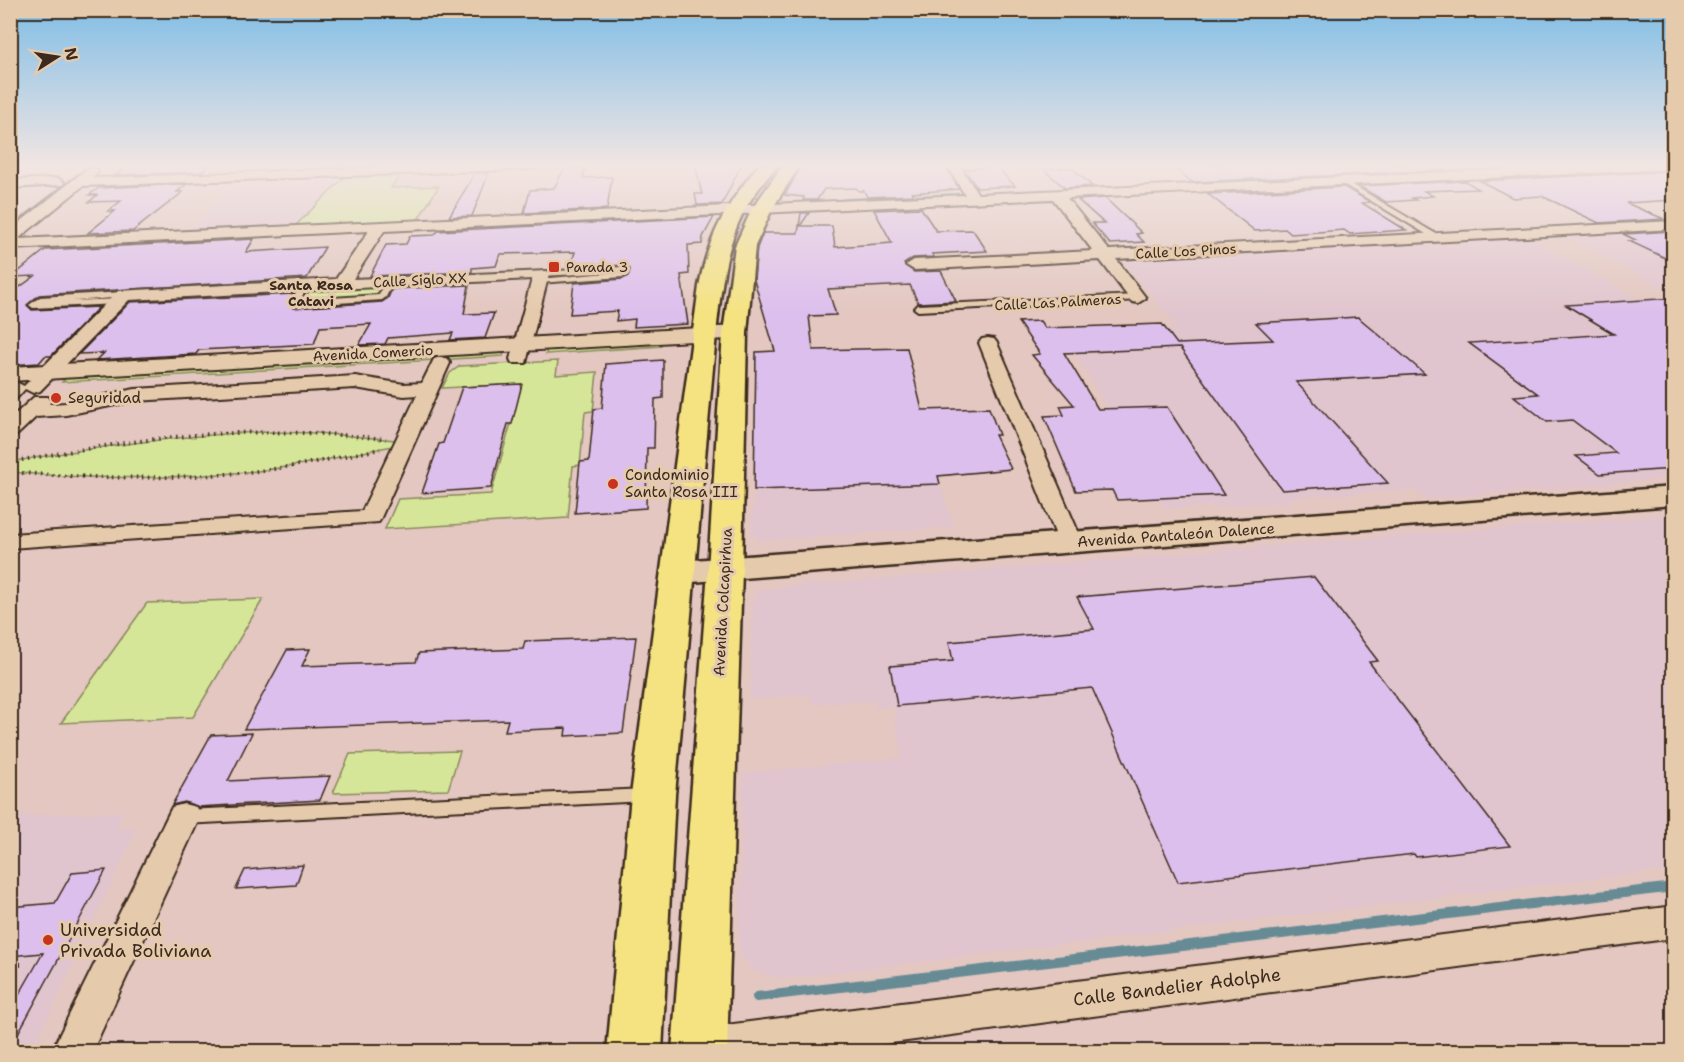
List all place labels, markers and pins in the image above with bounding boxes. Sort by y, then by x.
place label: Parada 3 [566,258,628,276]
marker: Parada 3 [547,260,561,274]
place label: Seguridad [68,388,141,408]
marker: Seguridad [49,391,63,405]
place label: Condominio Santa Rosa III [625,465,738,502]
marker: Condominio Santa Rosa III [606,477,620,491]
place label: Universidad Privada Boliviana [60,918,211,963]
marker: Universidad Privada Boliviana [41,933,55,947]

